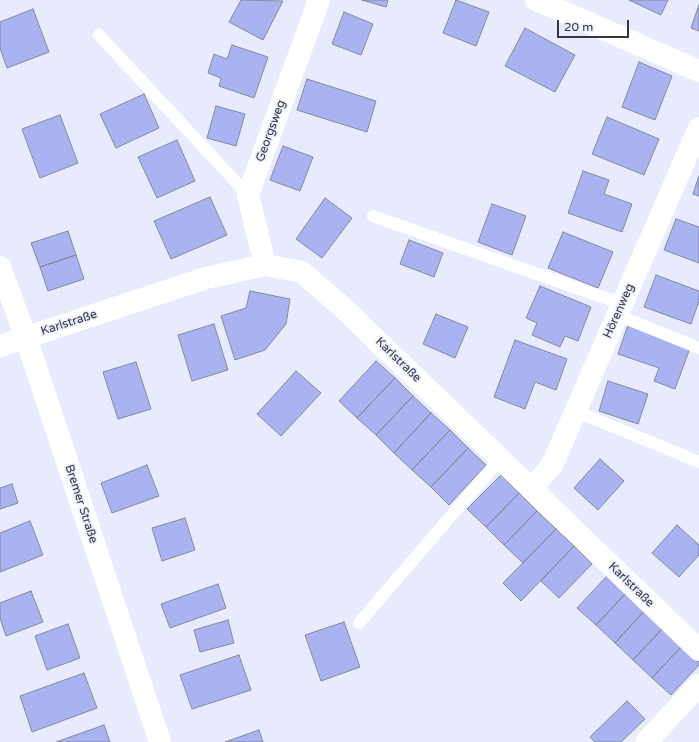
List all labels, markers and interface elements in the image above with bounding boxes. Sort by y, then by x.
scale bar [559,12,631,38]
text: 20 m [564,20,593,34]
street label: Georgsweg [253,98,289,164]
street label: Hörenweg [601,281,637,341]
street label: Karlstraße [39,307,99,339]
street label: Karlstraße [372,335,424,385]
street label: Bremer Straße [61,463,101,545]
street label: Karlstraße [605,560,657,610]

